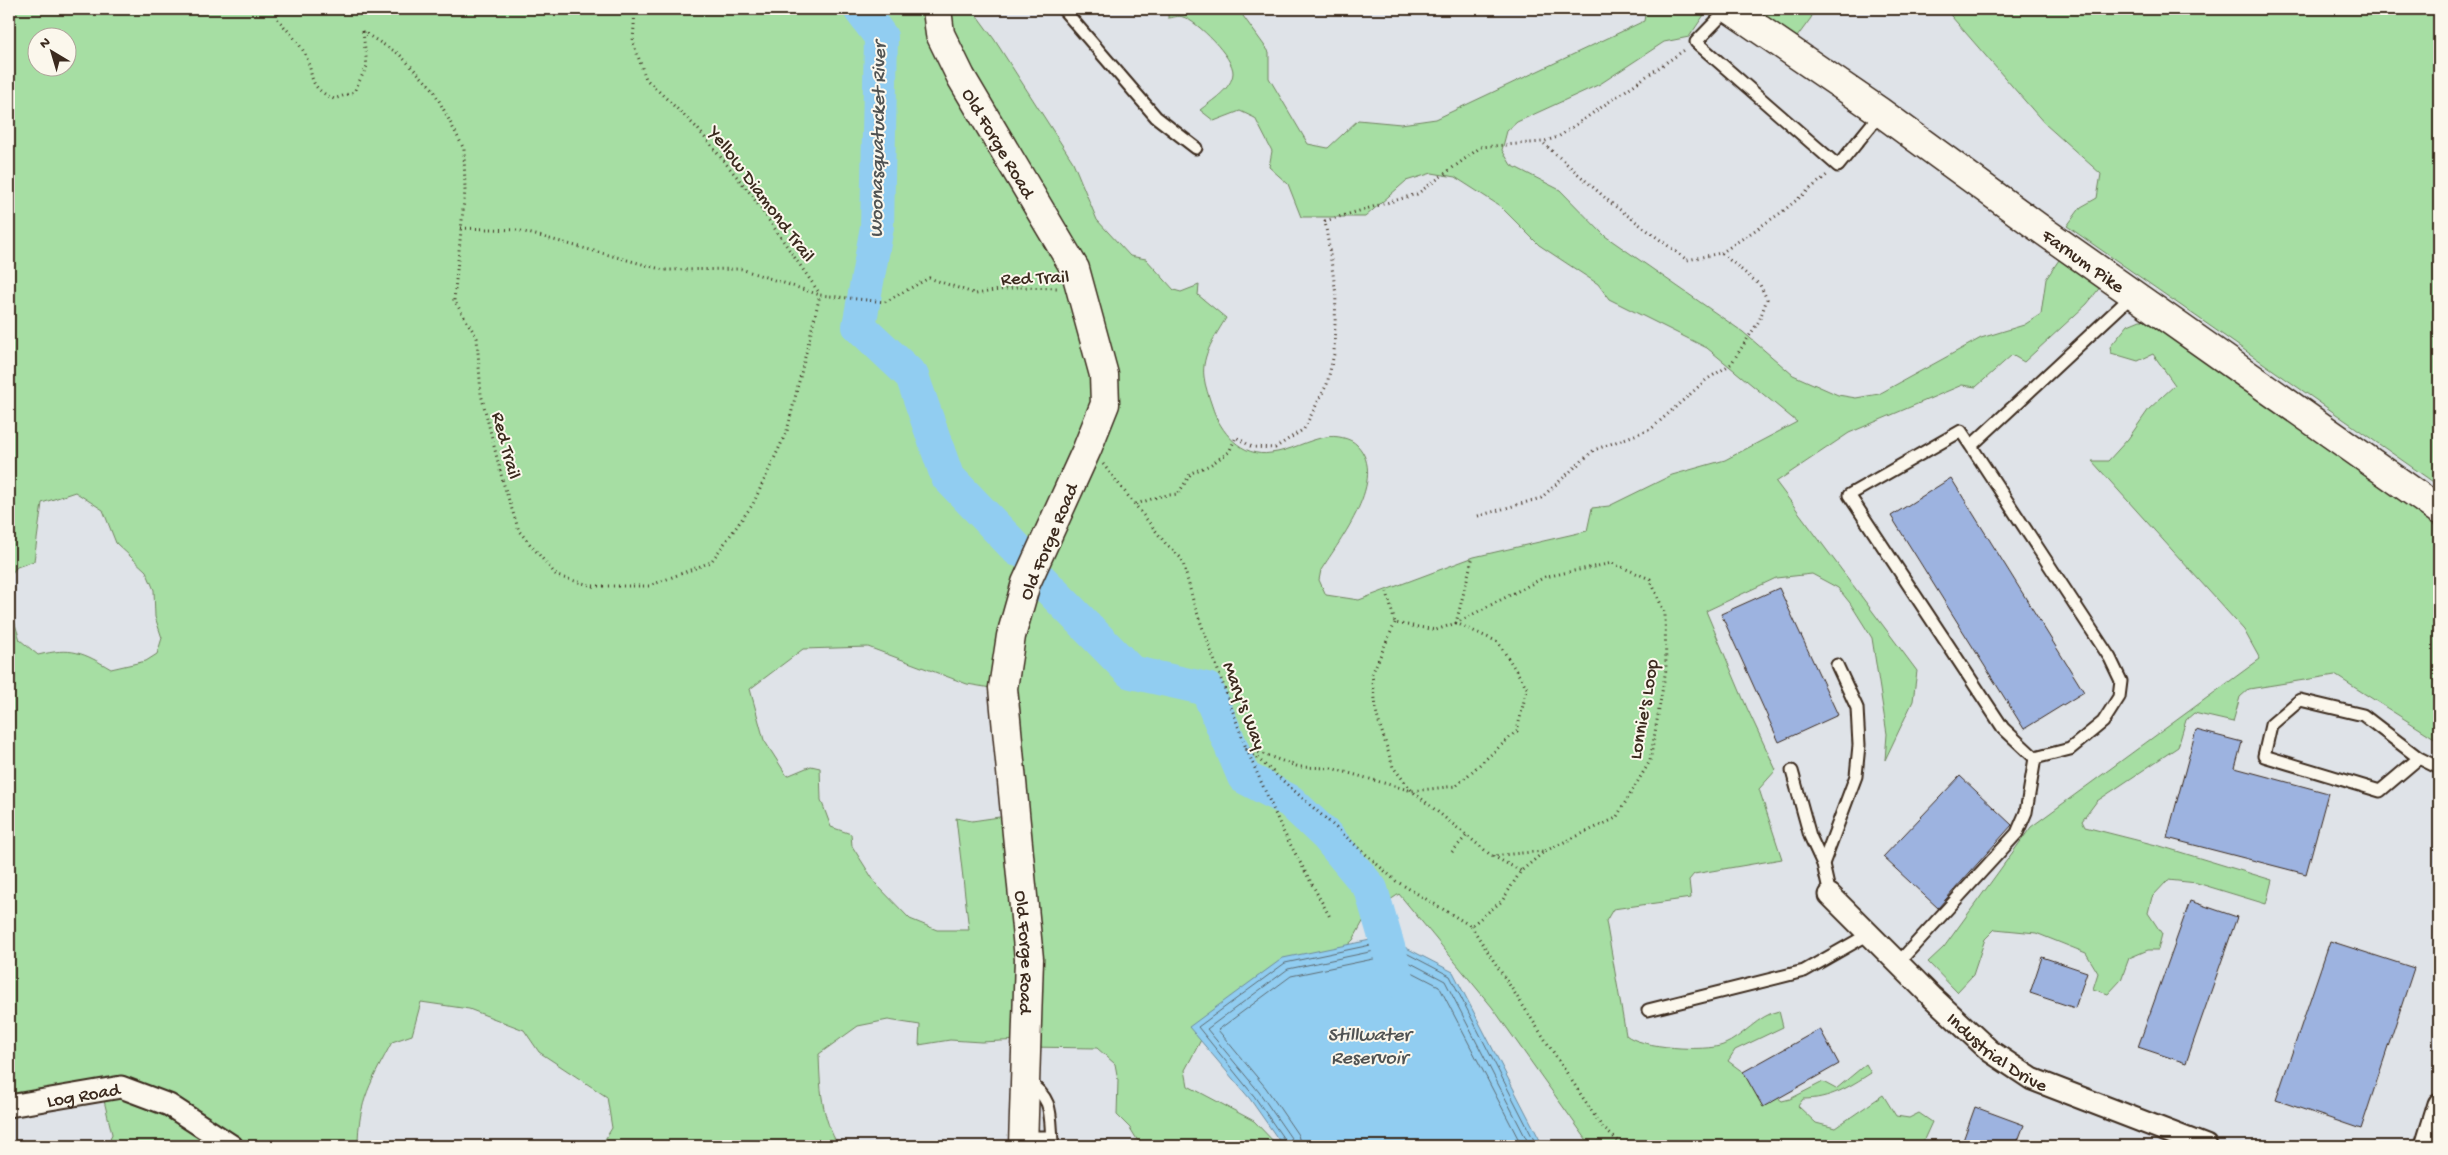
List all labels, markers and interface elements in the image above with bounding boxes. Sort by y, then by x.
north arrow [28,28,78,78]
text: N [37,34,54,53]
water label: Woonasquatucket River [866,38,893,238]
street label: Old Forge Road [955,85,1039,205]
street label: Yellow Diamond Trail [700,121,819,268]
street label: Farnum Pike [2036,225,2128,300]
street label: Red Trail [1001,267,1070,292]
street label: Red Trail [485,410,525,482]
street label: Old Forge Road [1015,479,1086,604]
street label: Lonnie's Loop [1625,657,1666,761]
street label: Mary's Way [1215,659,1270,754]
street label: Old Forge Road [1007,890,1037,1016]
street label: Industrial Drive [1941,1009,2050,1099]
water label: Stillwater Reservoir [1328,1025,1414,1071]
street label: Log Road [45,1079,124,1114]

